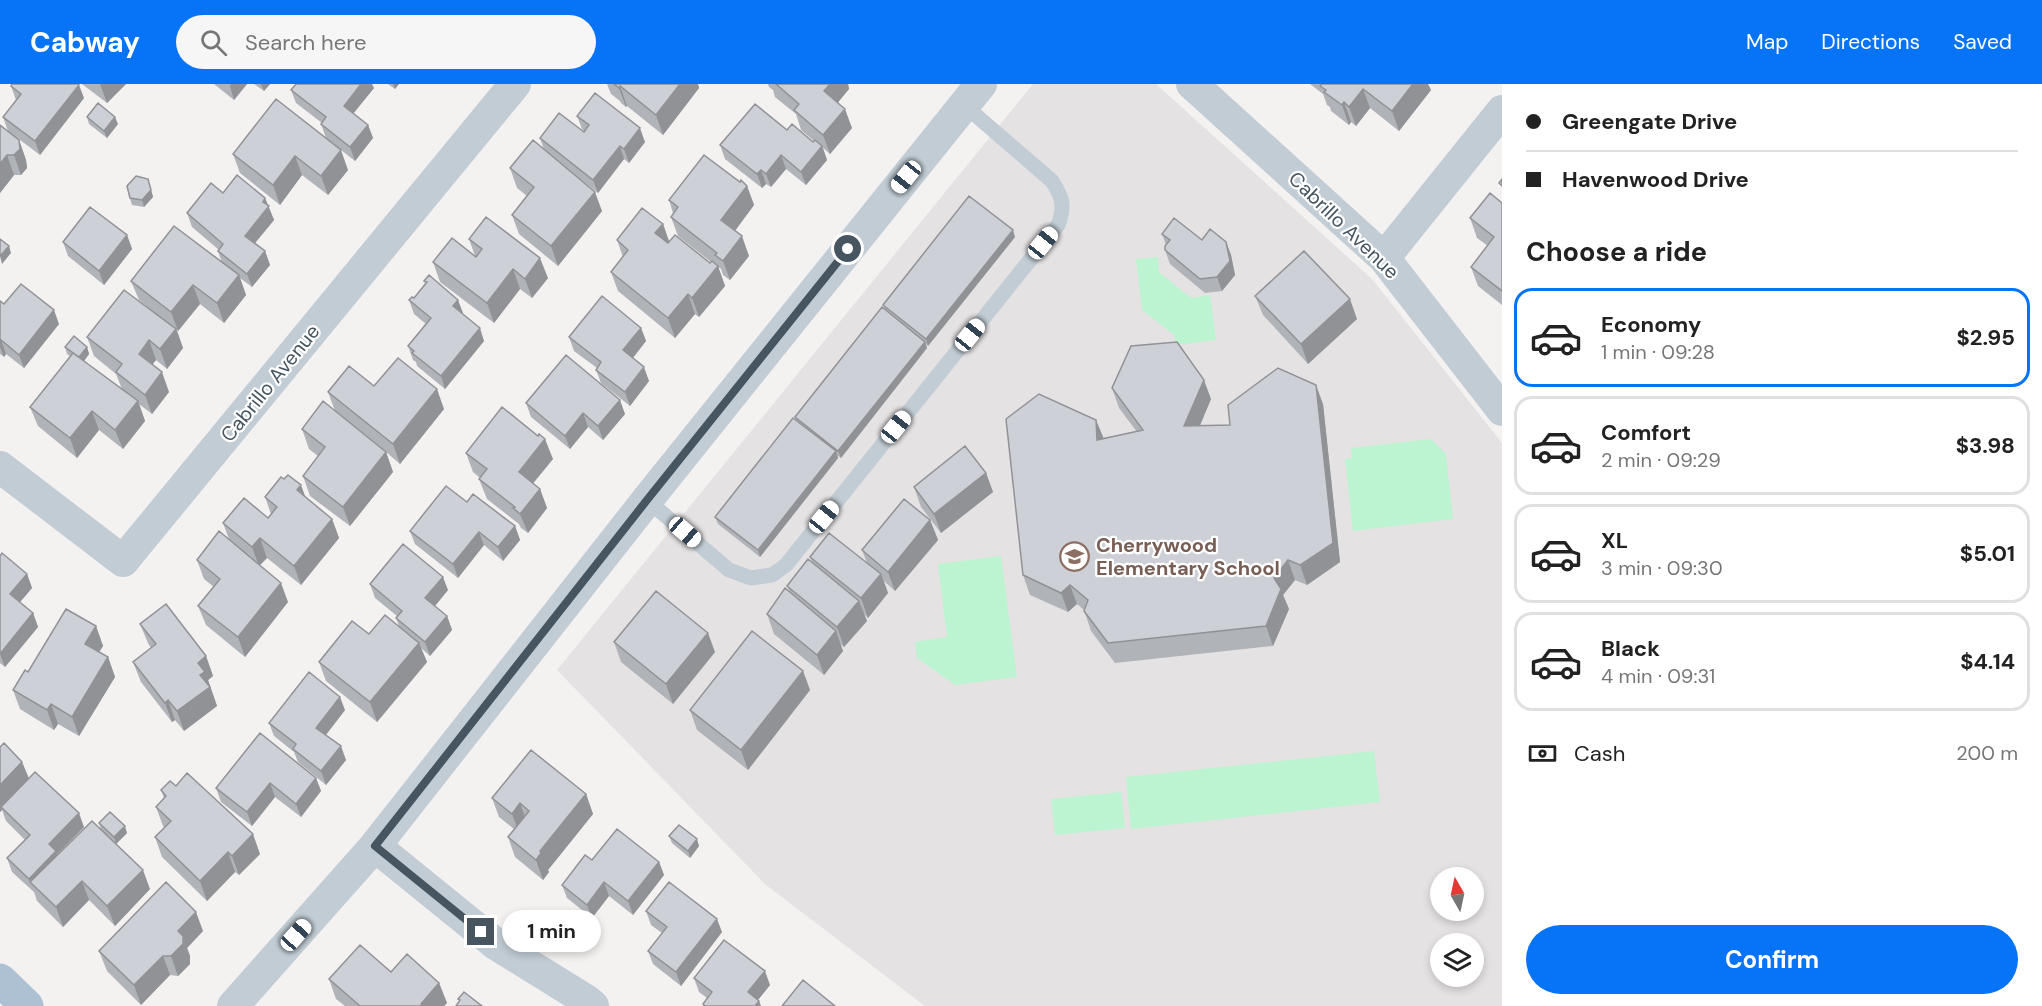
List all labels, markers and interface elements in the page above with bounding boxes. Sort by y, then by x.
search box [176,15,596,69]
text: Cabway [30,24,140,61]
icon: search [197,26,230,59]
text: Search here [245,28,366,57]
text: Map [1746,28,1788,56]
text: Directions [1821,28,1920,56]
text: Saved [1953,28,2012,56]
text: Greengate Drive [1562,107,1737,136]
car [888,157,924,197]
text: Havenwood Drive [1562,165,1749,194]
street label: Cabrillo Avenue [1283,166,1405,284]
car [1025,223,1061,263]
text: Choose a ride [1526,234,1707,269]
route start [834,235,861,262]
text: Economy [1601,310,1701,339]
icon: car [1529,311,1583,365]
car [952,315,988,355]
street label: Cabrillo Avenue [215,319,325,447]
text: $2.95 [1956,323,2015,352]
text: 1 min · 09:28 [1601,339,1715,365]
car [878,407,914,447]
text: Comfort [1601,418,1691,447]
icon: car [1529,419,1583,473]
text: $3.98 [1956,431,2015,460]
text: 2 min · 09:29 [1601,447,1721,473]
car [806,497,842,537]
car [666,513,704,551]
text: XL [1601,526,1628,555]
icon: car [1529,527,1583,581]
place label: Cherrywood Elementary School [1096,532,1280,581]
text: $5.01 [1960,539,2015,568]
school or university icon: Cherrywood Elementary School [1059,541,1091,573]
text: 3 min · 09:30 [1601,555,1723,581]
text: Black [1601,634,1660,663]
icon: car [1529,635,1583,689]
text: $4.14 [1960,647,2015,676]
text: 4 min · 09:31 [1601,663,1715,689]
icon: cash [1526,737,1559,770]
text: Cash [1574,739,1625,768]
text: 200 m [1956,740,2018,766]
north arrow [1430,867,1484,921]
map controls [1430,867,1484,987]
callout: 1 min [502,911,601,953]
car [277,916,315,954]
route end [467,918,494,945]
text: 1 min [527,918,576,944]
button: Confirm [1526,925,2018,994]
button: layers [1430,933,1484,987]

